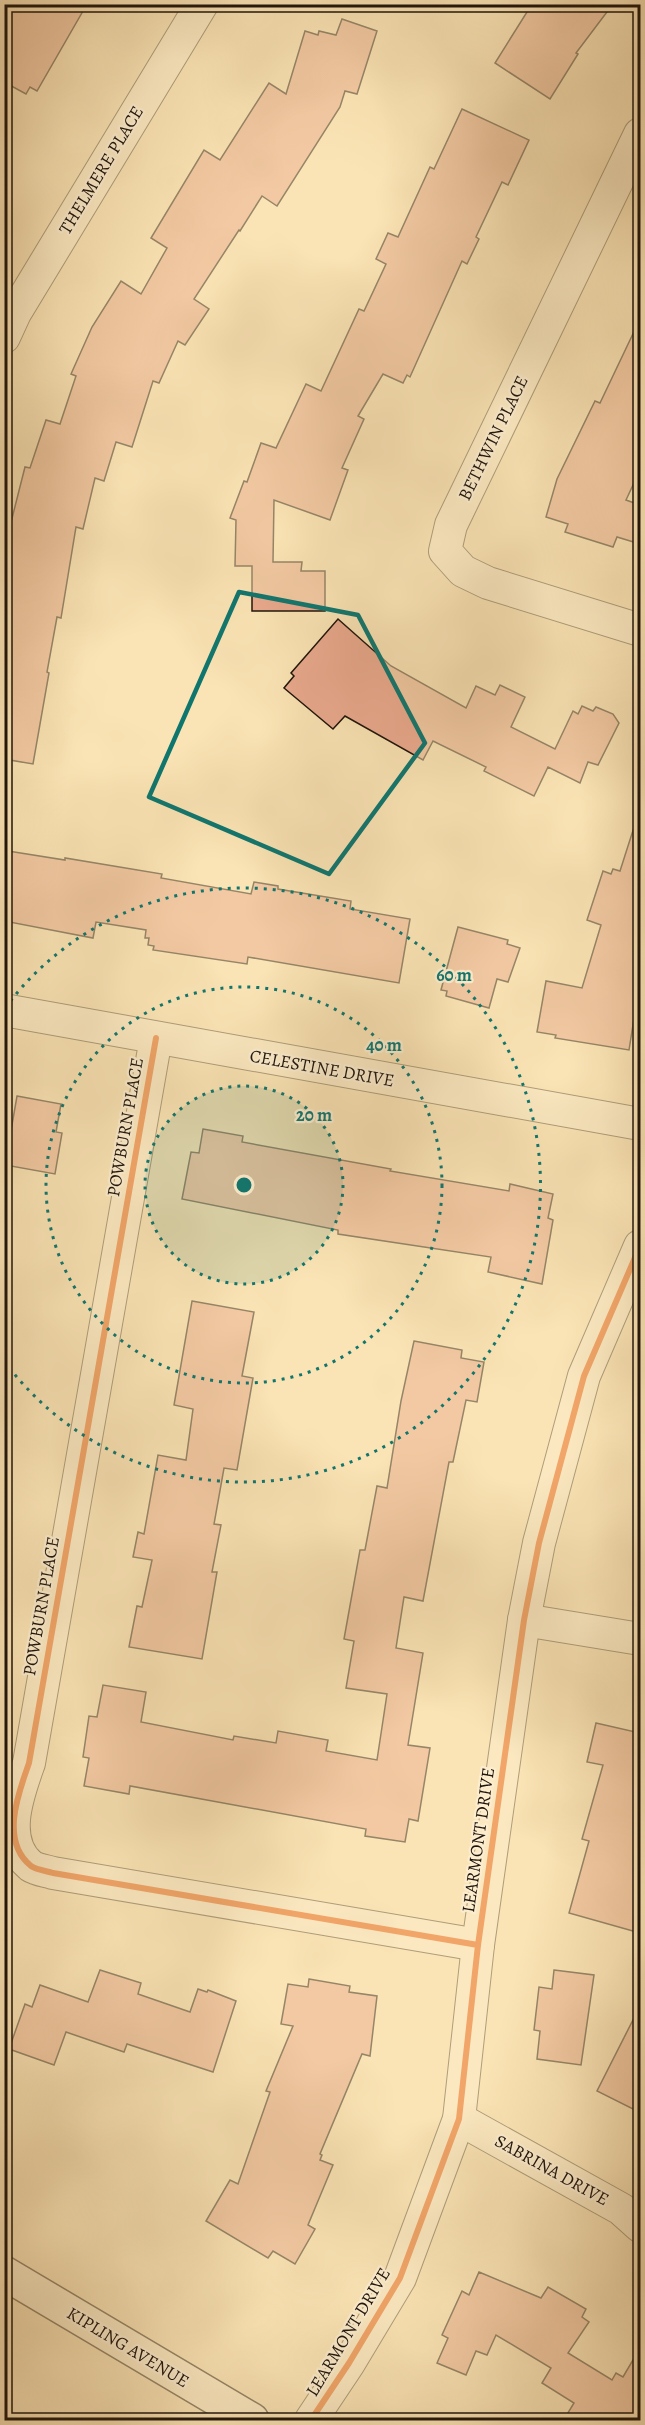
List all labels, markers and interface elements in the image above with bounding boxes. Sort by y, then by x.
street label: THELMERE PLACE [53,101,149,239]
street label: BETHWIN PLACE [452,371,534,505]
text: 60 m [436,963,472,987]
text: 40 m [366,1033,402,1057]
street label: CELESTINE DRIVE [248,1043,396,1093]
street label: POWBURN PLACE [101,1056,149,1198]
text: 20 m [296,1103,332,1127]
centre of rings [234,1175,254,1195]
street label: POWBURN PLACE [17,1535,65,1677]
street label: LEARMONT DRIVE [456,1766,500,1914]
street label: SABRINA DRIVE [491,2129,613,2211]
street label: LEARMONT DRIVE [300,2263,396,2401]
street label: KIPLING AVENUE [62,2301,194,2393]

